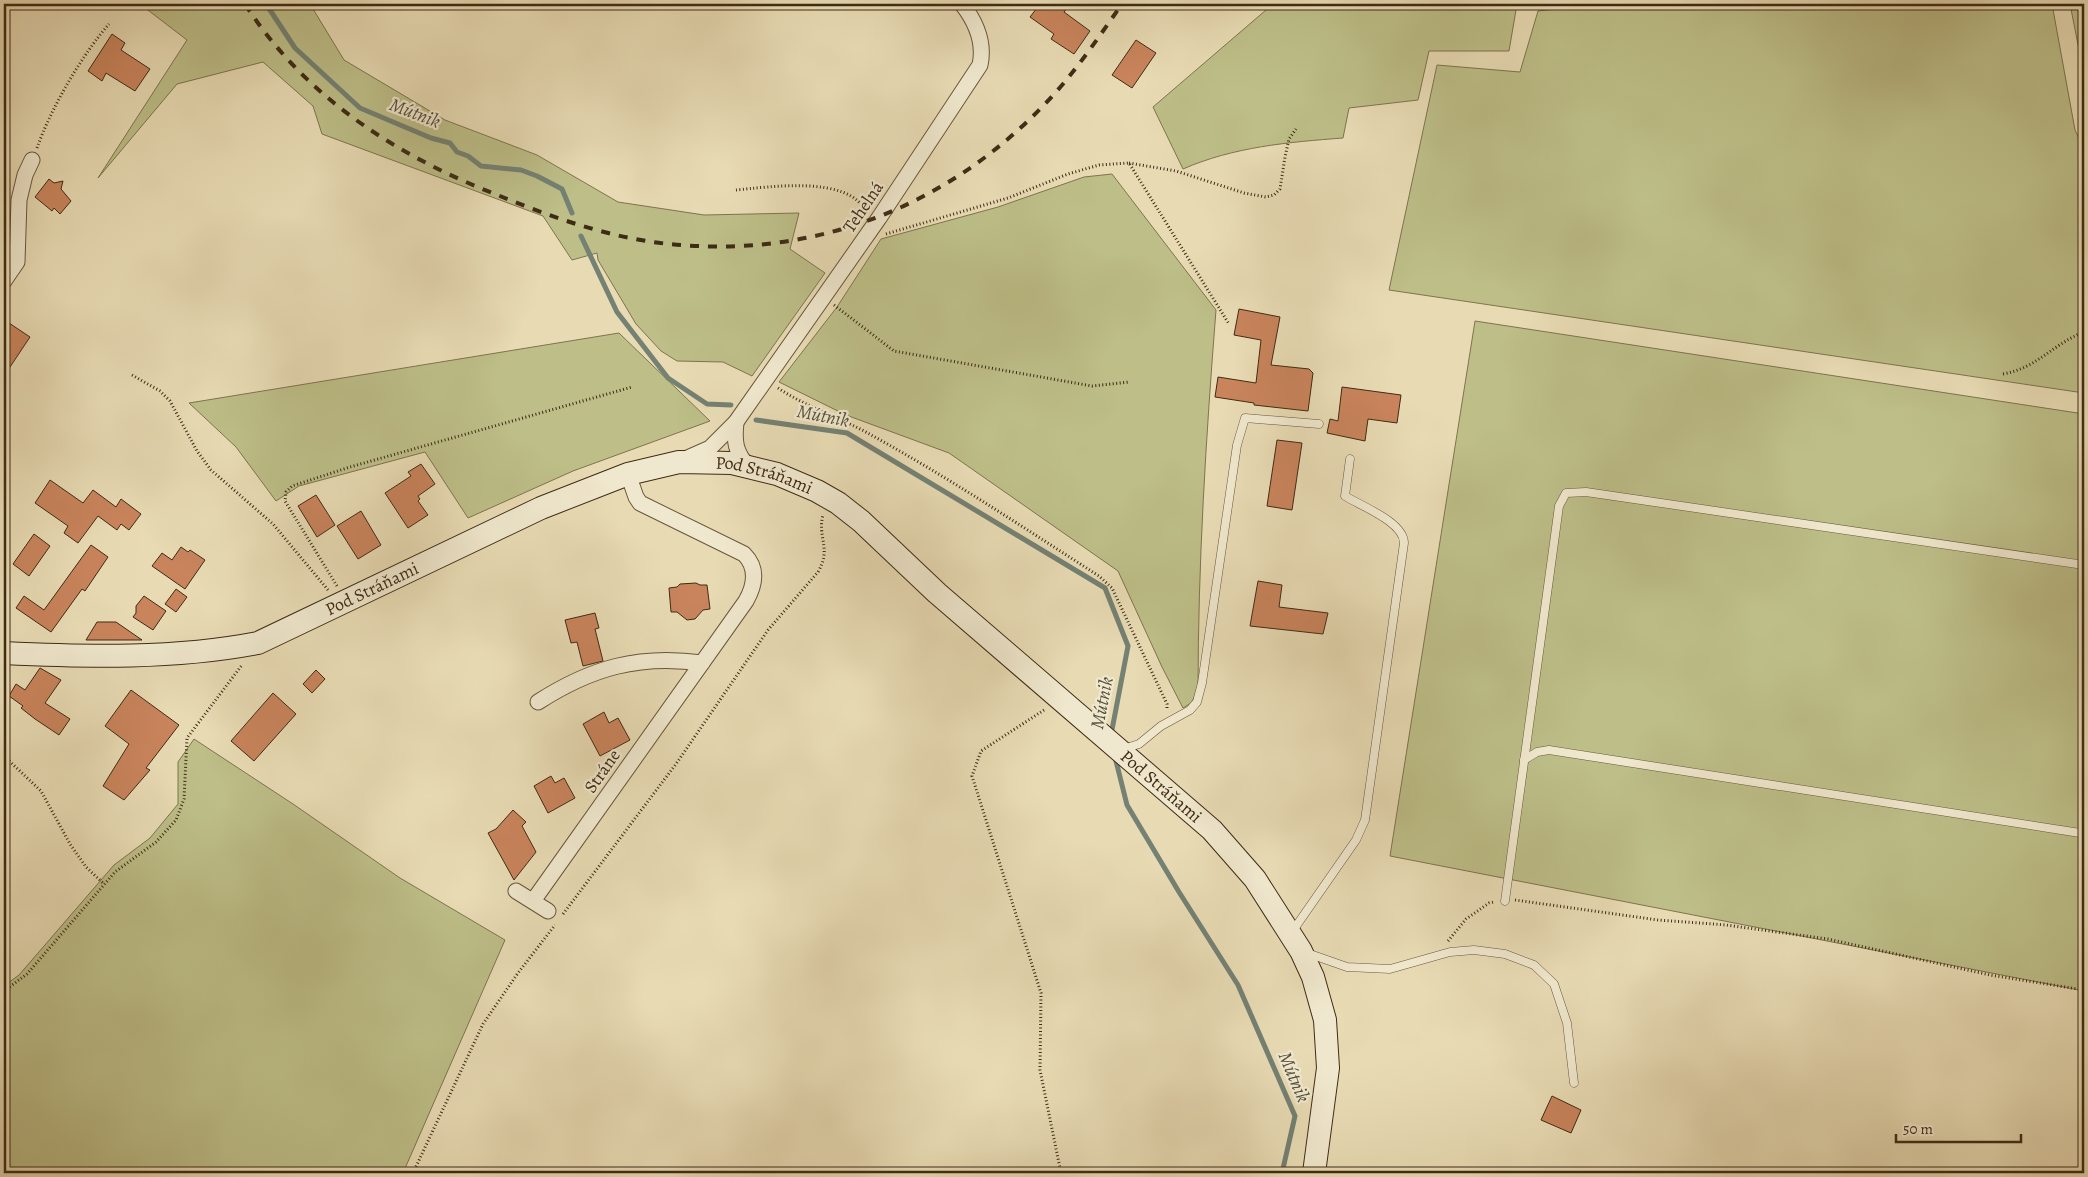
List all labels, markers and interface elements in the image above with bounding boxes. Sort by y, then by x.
water label: Mútnik [386,91,444,135]
street label: Tehelná [837,176,889,237]
water label: Mútnik [795,398,851,434]
street label: Pod Stráňami [715,451,816,500]
street label: Pod Stráňami [321,556,422,621]
water label: Mútnik [1084,675,1120,731]
street label: Stráne [578,744,626,798]
street label: Pod Stráňami [1115,744,1207,828]
water label: Mútnik [1272,1048,1316,1106]
scale bar [1896,1112,2020,1144]
text: 50 m [1903,1119,1933,1139]

